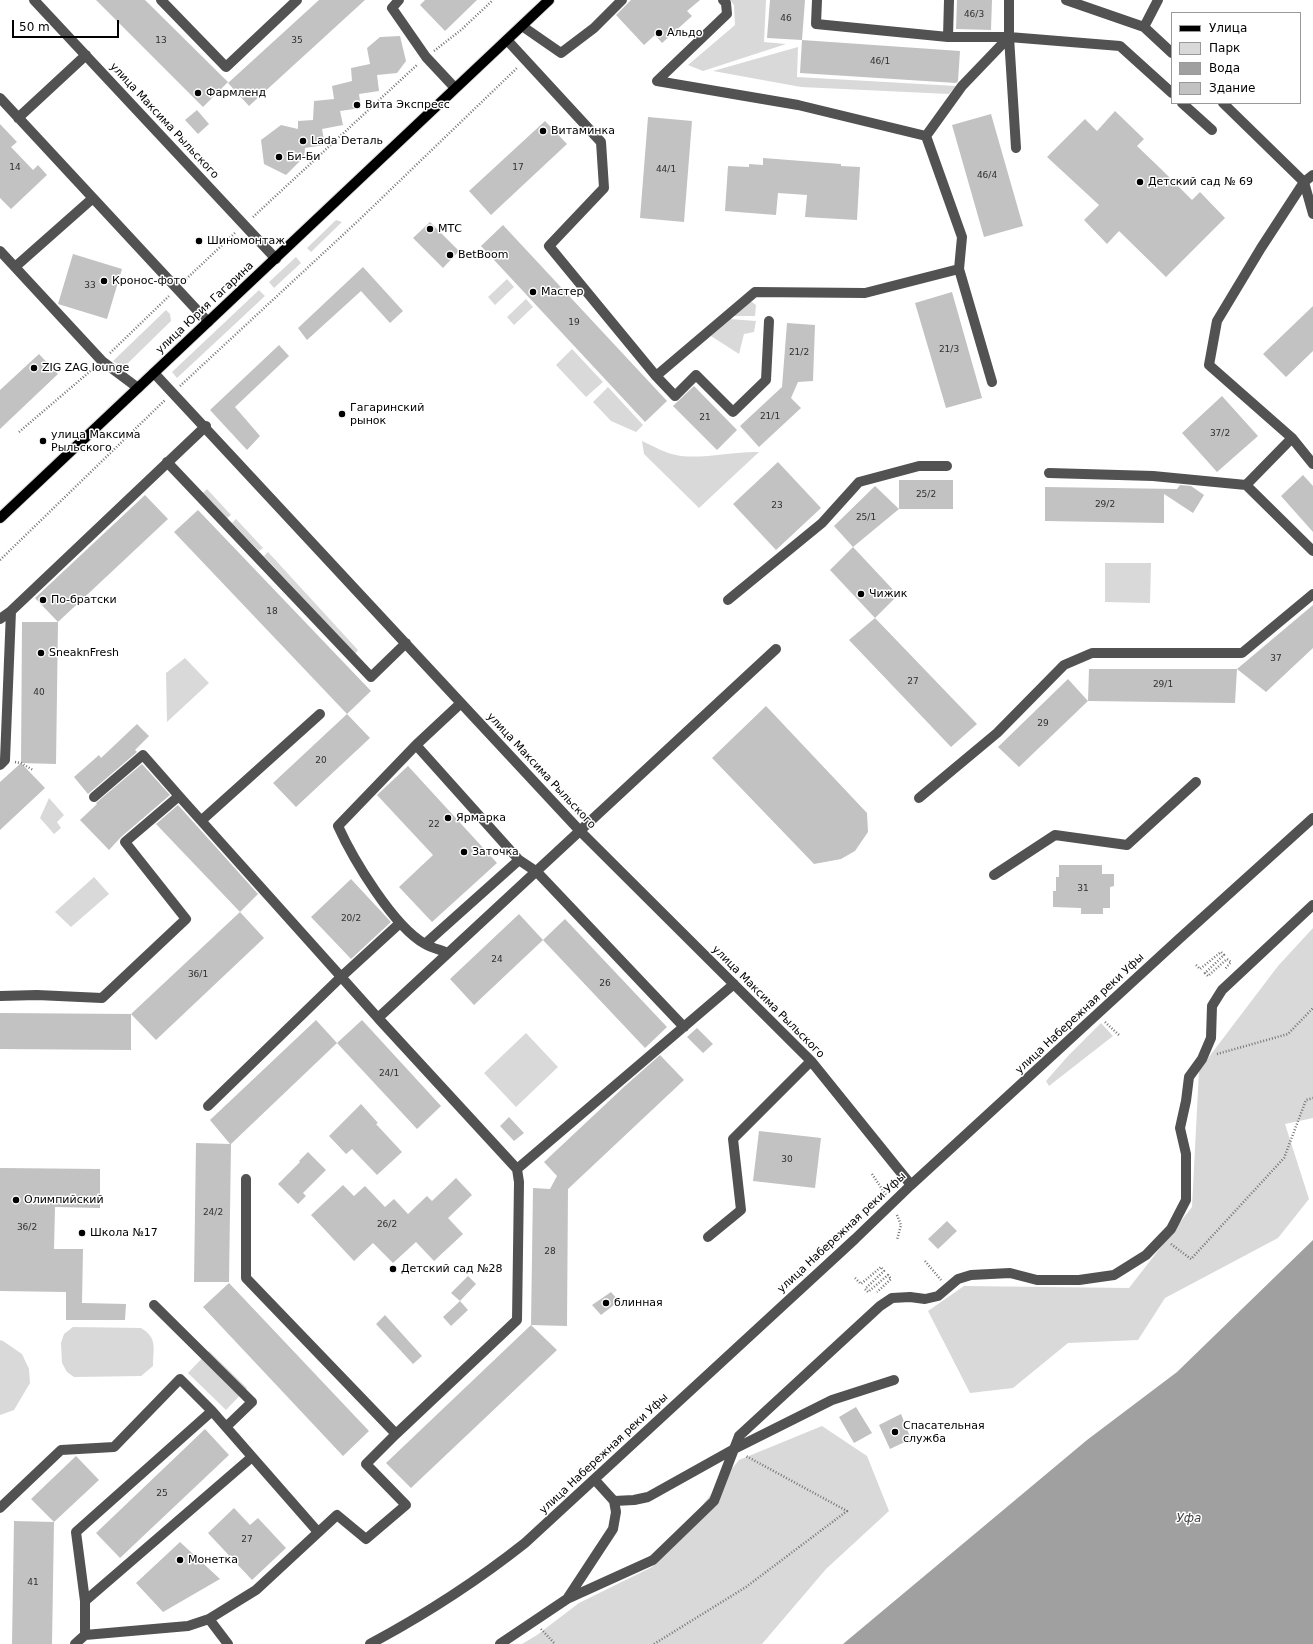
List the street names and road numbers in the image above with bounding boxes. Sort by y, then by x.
street label: улица Максима Рыльского [107,60,221,182]
street label: улица Юрия Гагарина [153,259,257,357]
street label: улица Максима Рыльского [484,710,598,832]
street label: улица Максима Рыльского [709,943,827,1061]
street label: улица Набережная реки Уфы [1013,951,1147,1077]
street label: улица Набережная реки Уфы [775,1170,909,1296]
street label: улица Набережная реки Уфы [537,1391,671,1517]

